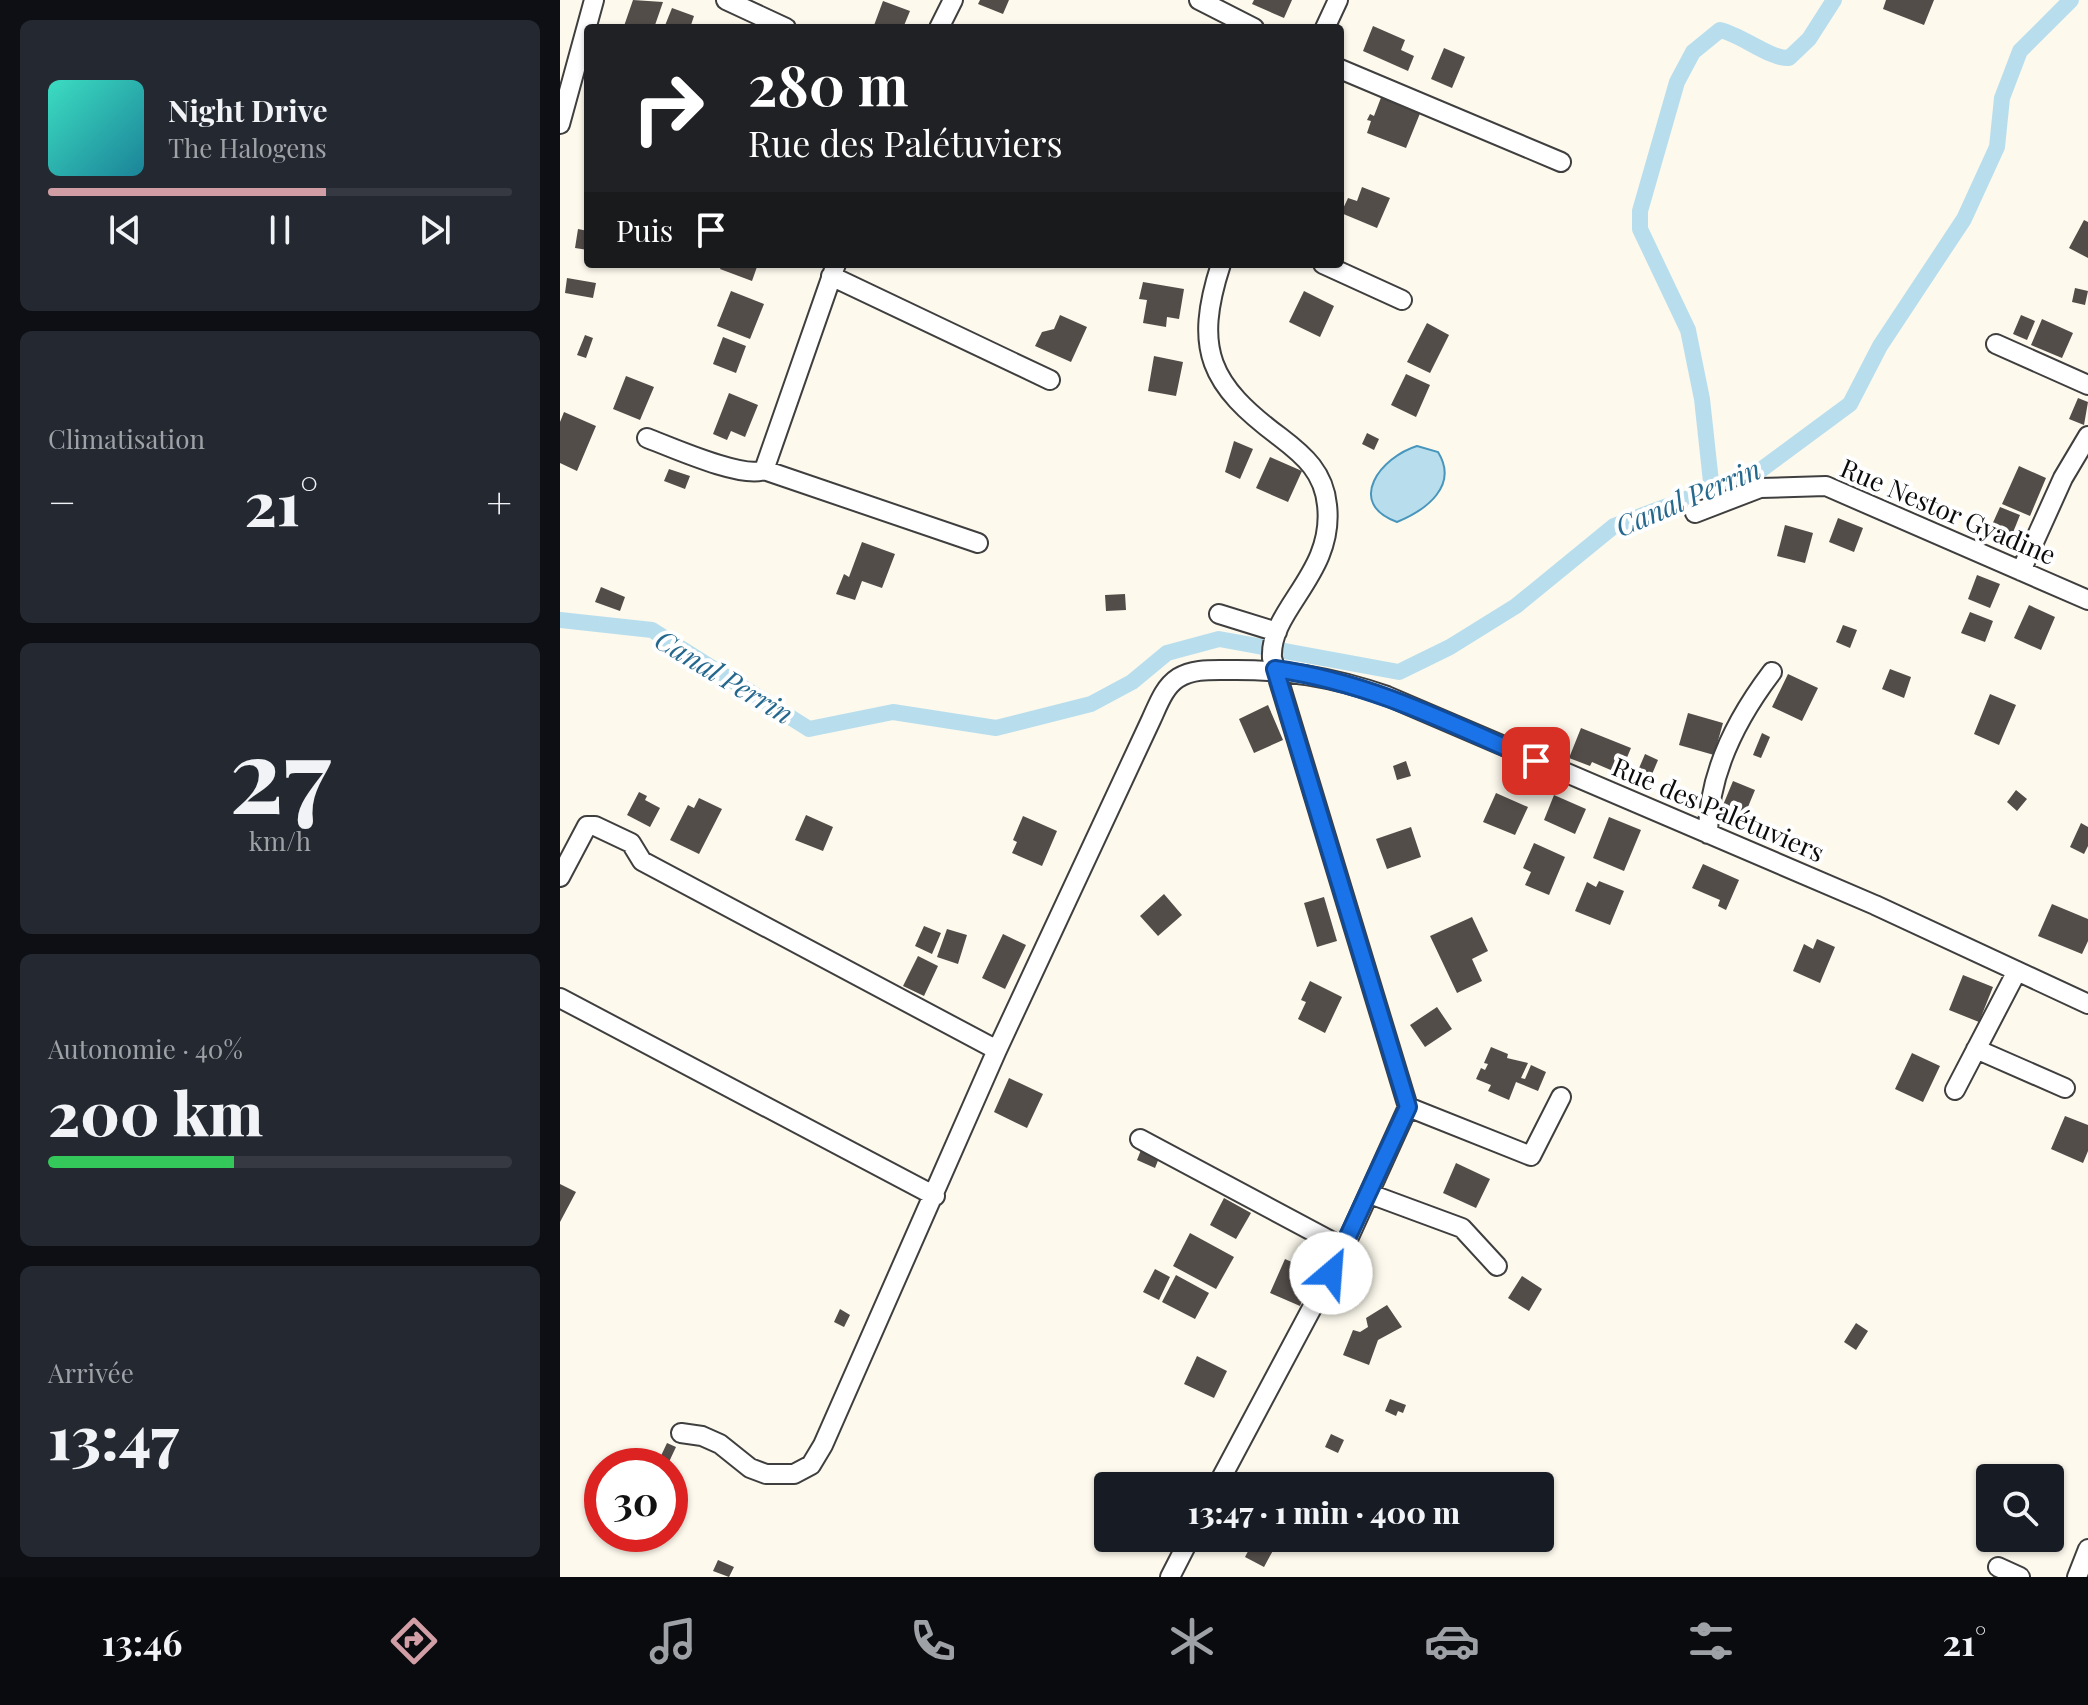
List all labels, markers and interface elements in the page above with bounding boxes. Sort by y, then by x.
text: 280 m [748,46,909,121]
icon: right [616,56,720,160]
text: Night Drive [168,90,328,130]
text: Rue des Palétuviers [748,118,1063,166]
text: The Halogens [168,130,327,165]
icon: previous [103,208,147,252]
icon: pause [258,208,302,252]
icon: next [413,208,457,252]
icon: arrive [689,208,733,252]
text: Puis [616,210,673,250]
text: Climatisation [48,421,205,456]
water label: Canal Perrin [1609,449,1766,544]
street label: Rue Nestor Gyadine [1836,449,2062,572]
text: 21° [245,461,318,541]
text: − [48,471,76,530]
text: + [486,471,512,530]
water label: Canal Perrin [649,620,801,731]
text: 27 [229,701,331,840]
pin [1502,727,1570,795]
icon: arrive [1514,739,1558,783]
street label: Rue des Palétuviers [1607,748,1830,869]
text: km/h [249,823,311,858]
text: Autonomie · 40% [48,1031,243,1066]
text: 200 km [48,1071,263,1151]
position arrow [1289,1231,1373,1315]
text: Arrivée [48,1355,134,1390]
text: 13:47 [48,1395,179,1475]
speed limit sign: 30 [584,1448,688,1552]
map controls [1976,1464,2064,1552]
button: search [1976,1464,2064,1552]
text: 13:47 · 1 min · 400 m [1188,1492,1460,1532]
icon: directions [386,1613,442,1669]
icon: music [645,1613,701,1669]
icon: phone [905,1613,961,1669]
icon: climate [1164,1613,1220,1669]
icon: car [1424,1613,1480,1669]
icon: filters [1683,1613,1739,1669]
text: 13:46 [102,1617,182,1665]
text: 21° [1943,1617,1986,1665]

